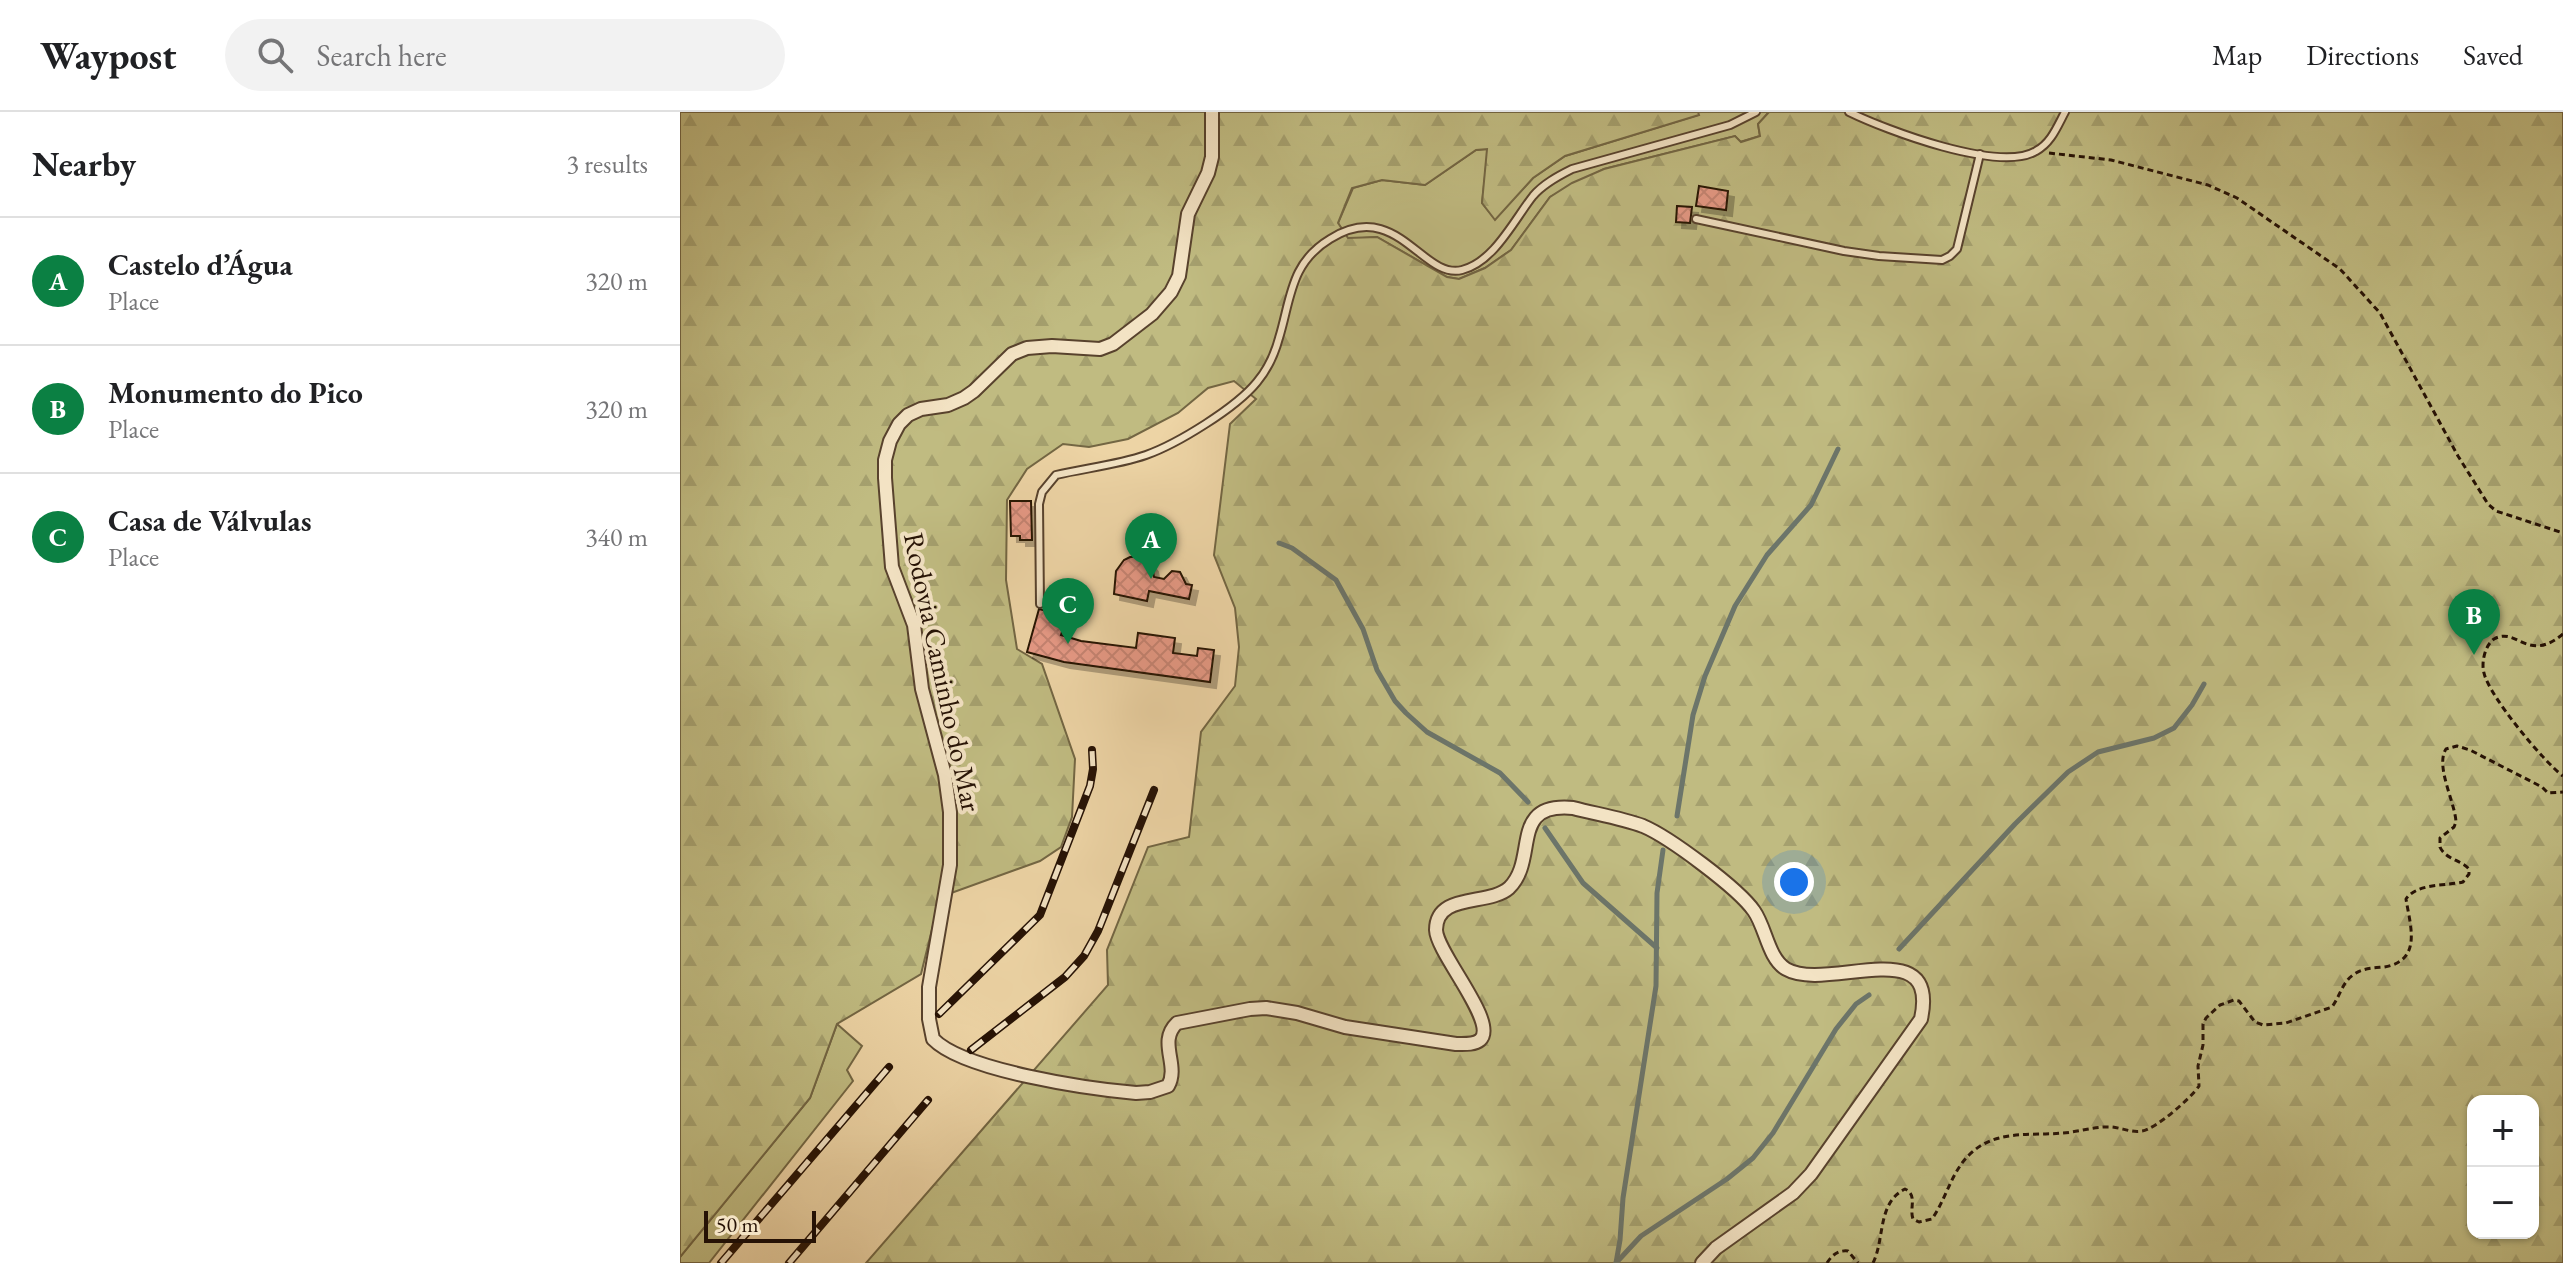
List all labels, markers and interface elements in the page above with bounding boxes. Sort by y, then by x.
search box [225,19,785,91]
text: Waypost [40,31,177,80]
icon: search [253,33,297,77]
text: Search here [317,36,447,75]
text: Map [2212,37,2262,73]
text: Directions [2306,37,2419,73]
text: Saved [2463,37,2523,73]
text: Nearby [32,142,136,186]
text: 3 results [567,147,648,181]
text: Castelo d’Água [108,245,293,284]
text: A [49,264,67,298]
text: 320 m [585,264,648,298]
text: Place [108,284,159,318]
text: Monumento do Pico [108,373,363,412]
text: B [50,392,66,426]
text: 320 m [585,392,648,426]
text: Place [108,412,159,446]
text: Casa de Válvulas [108,501,311,540]
pin: A [1125,513,1177,579]
text: C [49,520,67,554]
text: 340 m [585,520,648,554]
street label: Rodovia Caminho do Mar [896,529,990,816]
text: Place [108,540,159,574]
pin: C [1042,578,1094,644]
pin: B [2448,589,2500,655]
your location [1774,862,1814,902]
map controls [2467,1095,2539,1239]
button: + [2467,1095,2539,1167]
button: − [2467,1167,2539,1239]
scale bar [704,1207,816,1243]
text: 50 m [716,1210,759,1239]

